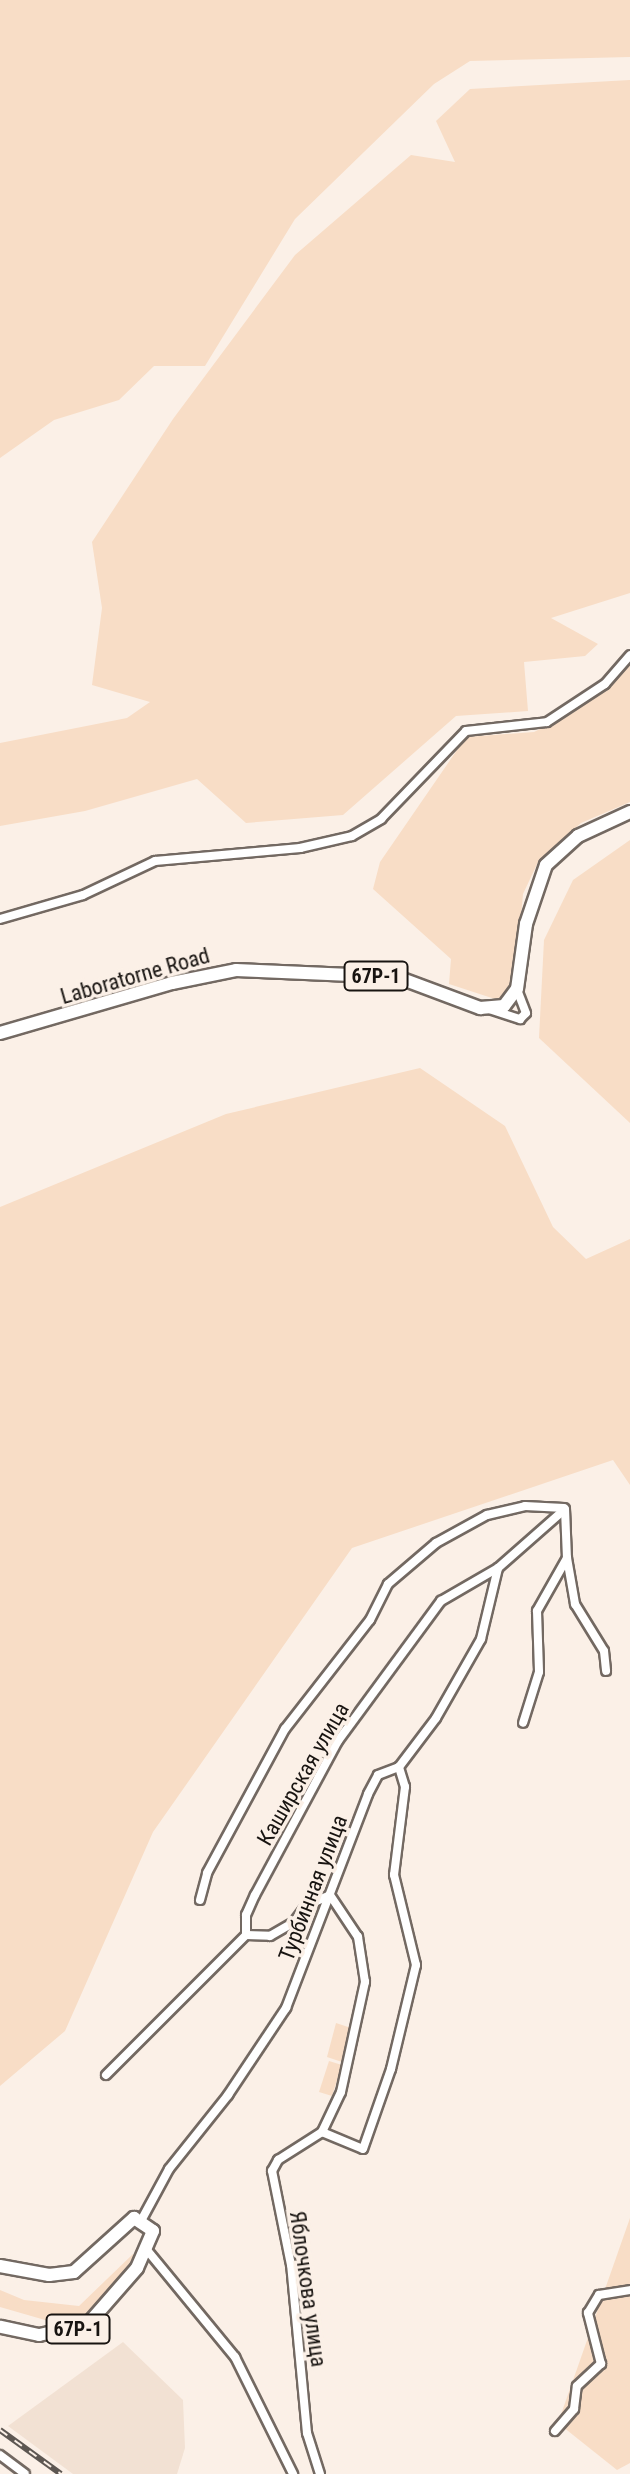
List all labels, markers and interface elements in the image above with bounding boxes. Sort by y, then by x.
street label: Laboratorne Road [57,942,213,1010]
road number: 67Р-1 [342,960,410,992]
street label: Каширская улица [251,1698,355,1850]
street label: Турбинная улица [273,1811,353,1965]
street label: Яблочкова улица [284,2209,332,2369]
road number: 67Р-1 [44,2313,112,2345]

